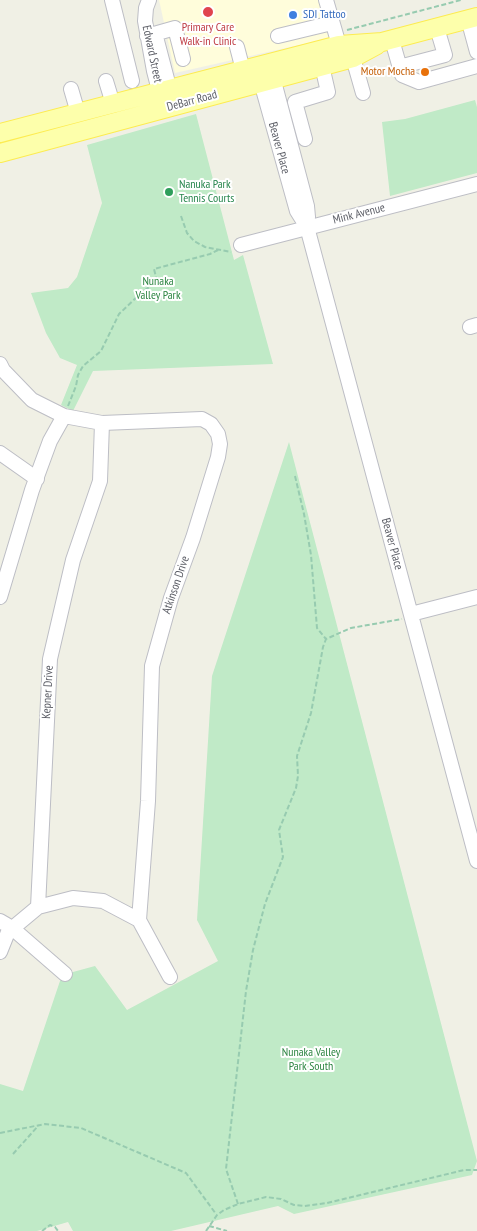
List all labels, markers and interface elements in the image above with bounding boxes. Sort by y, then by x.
marker: Primary Care Walk-in Clinic [201,5,215,19]
place label: SDI Tattoo [303,8,346,22]
marker: SDI Tattoo [287,9,299,21]
place label: Primary Care Walk-in Clinic [180,21,236,49]
street label: Edward Street [139,24,165,84]
place label: Motor Mocha [361,65,415,79]
marker: Motor Mocha [419,66,431,78]
street label: DeBarr Road [165,87,219,115]
street label: Beaver Place [265,121,293,175]
place label: Nanuka Park Tennis Courts [179,178,234,206]
marker: Nanuka Park Tennis Courts [163,186,175,198]
street label: Mink Avenue [332,201,386,227]
park label: Nunaka Valley Park [135,275,181,303]
street label: Beaver Place [378,517,406,571]
street label: Atkinson Drive [159,554,193,616]
street label: Kepner Drive [39,665,57,719]
park label: Nunaka Valley Park South [282,1046,340,1074]

